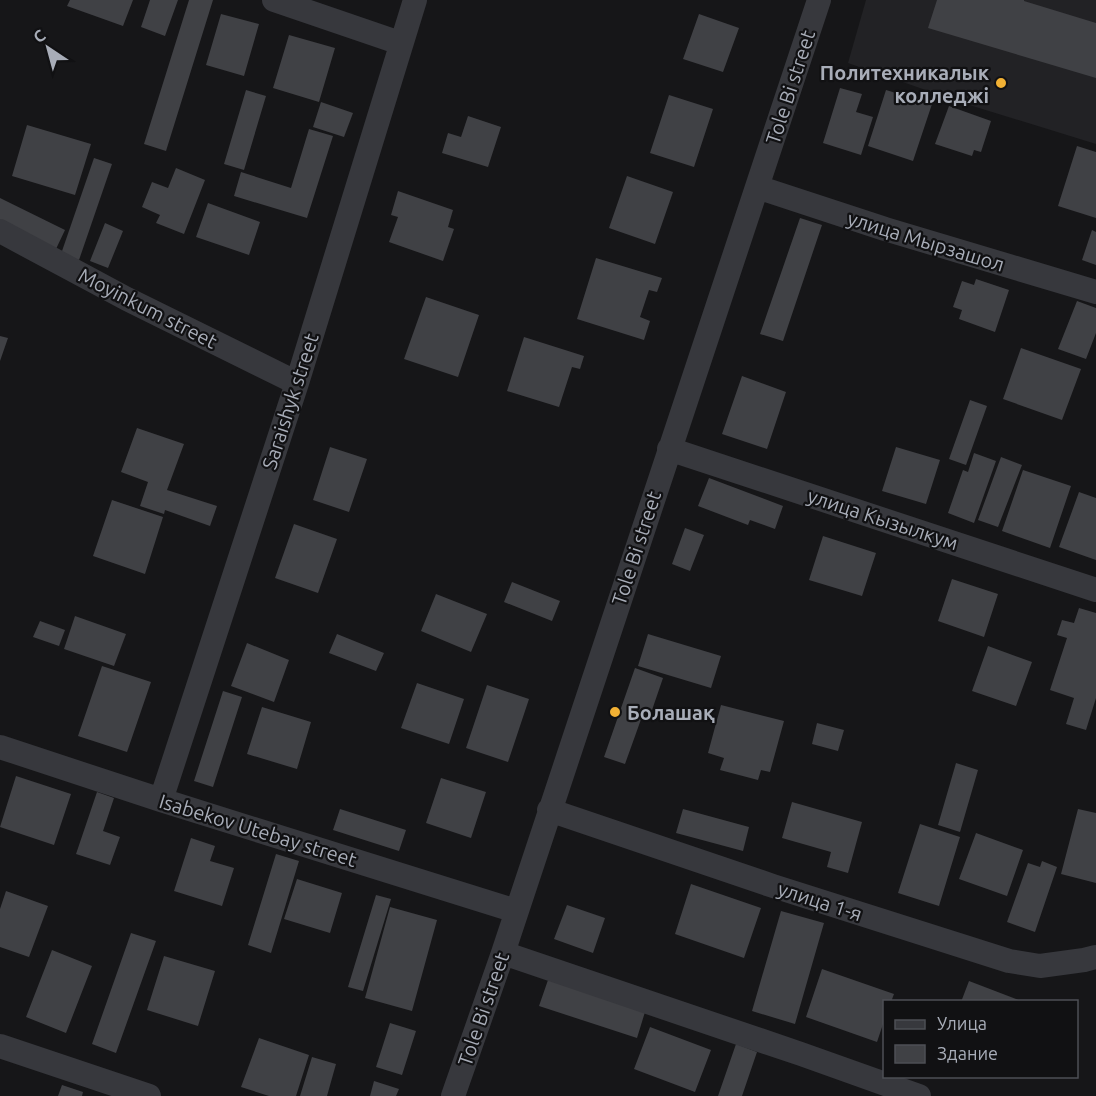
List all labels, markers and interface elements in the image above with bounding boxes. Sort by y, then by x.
north arrow [18,18,78,78]
text: С [30,26,49,46]
street label: Tole Bi street [761,27,819,147]
place label: Политехникалык колледжі [820,61,990,107]
marker: Политехникалык колледжі [994,76,1008,90]
street label: улица Мырзашол [845,206,1007,276]
street label: Moyinkum street [75,263,221,353]
street label: Saraishyk street [257,330,323,472]
street label: улица Кызылкум [805,484,961,554]
street label: Tole Bi street [607,488,665,608]
place label: Болашақ [627,701,715,724]
marker: Болашақ [608,705,622,719]
street label: Isabekov Utebay street [156,789,360,871]
street label: улица 1-я [775,877,865,925]
street label: Tole Bi street [453,949,513,1069]
legend [883,1000,1078,1078]
text: Улица [937,1013,987,1033]
text: Здание [937,1043,998,1063]

